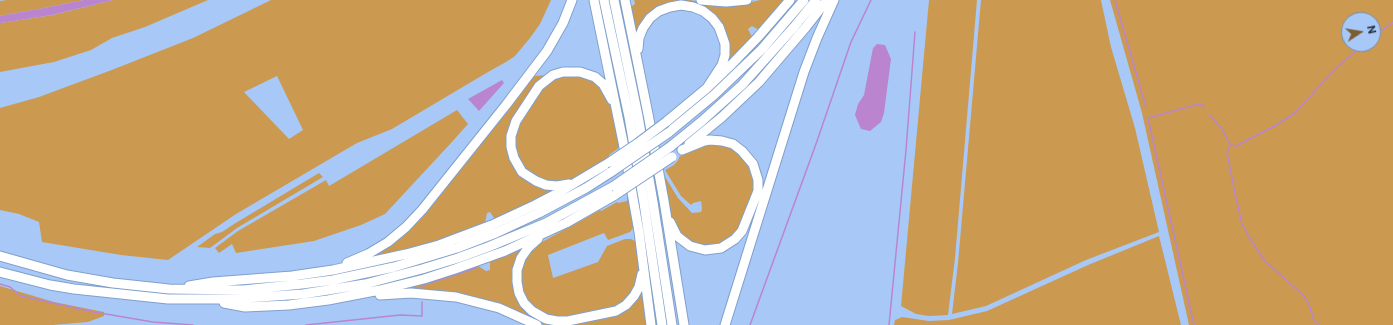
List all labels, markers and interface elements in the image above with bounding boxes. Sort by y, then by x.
north arrow [1341,12,1381,52]
text: N [1365,24,1379,35]

